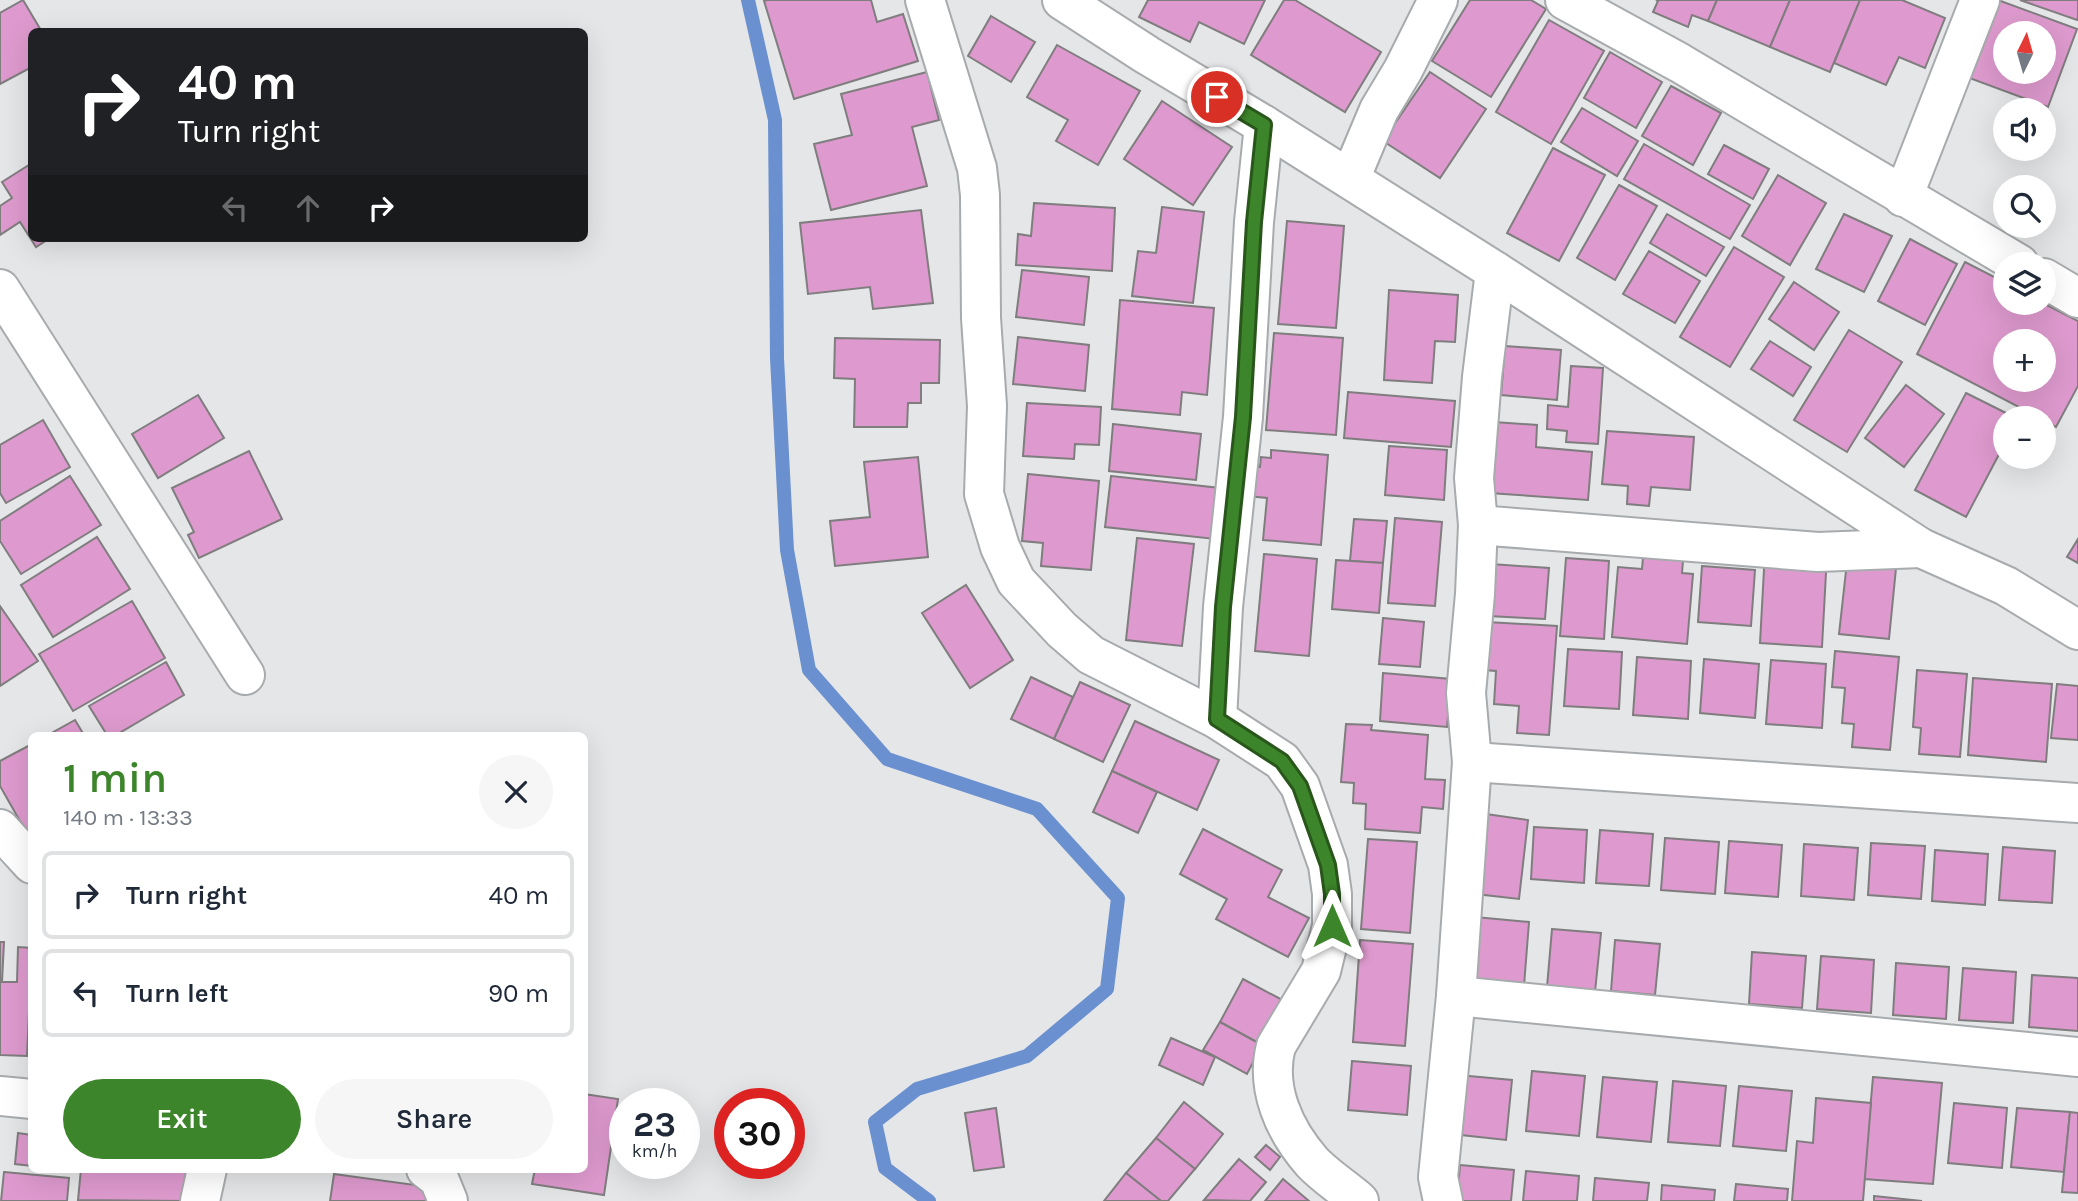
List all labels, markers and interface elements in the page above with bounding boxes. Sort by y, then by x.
north arrow [1993,21,2056,84]
map controls [1993,21,2056,469]
text: 40 m [178,54,297,111]
icon: right [63,56,154,147]
pin [1187,67,1247,127]
icon: arrive [1198,78,1236,116]
button: sound [1993,98,2056,161]
text: Turn right [178,113,320,150]
button: search [1993,175,2056,238]
icon: left [216,189,254,227]
icon: ahead [289,189,327,227]
icon: right [362,189,400,227]
button: layers [1993,252,2056,315]
button: + [1993,329,2056,392]
button: − [1993,406,2056,469]
text: 1 min [63,753,167,803]
button: close [479,755,553,829]
text: 140 m · 13:33 [63,804,193,831]
icon: right [67,876,105,914]
text: Turn right [126,880,247,911]
text: 40 m [489,880,549,911]
position arrow [1295,889,1369,963]
icon: left [67,974,105,1012]
text: Turn left [126,978,228,1009]
text: 90 m [488,978,549,1009]
button: Exit [63,1079,301,1159]
button: Share [315,1079,553,1159]
speed limit sign: 30 [714,1088,805,1179]
text: 23 [633,1104,676,1145]
text: km/h [632,1140,677,1162]

